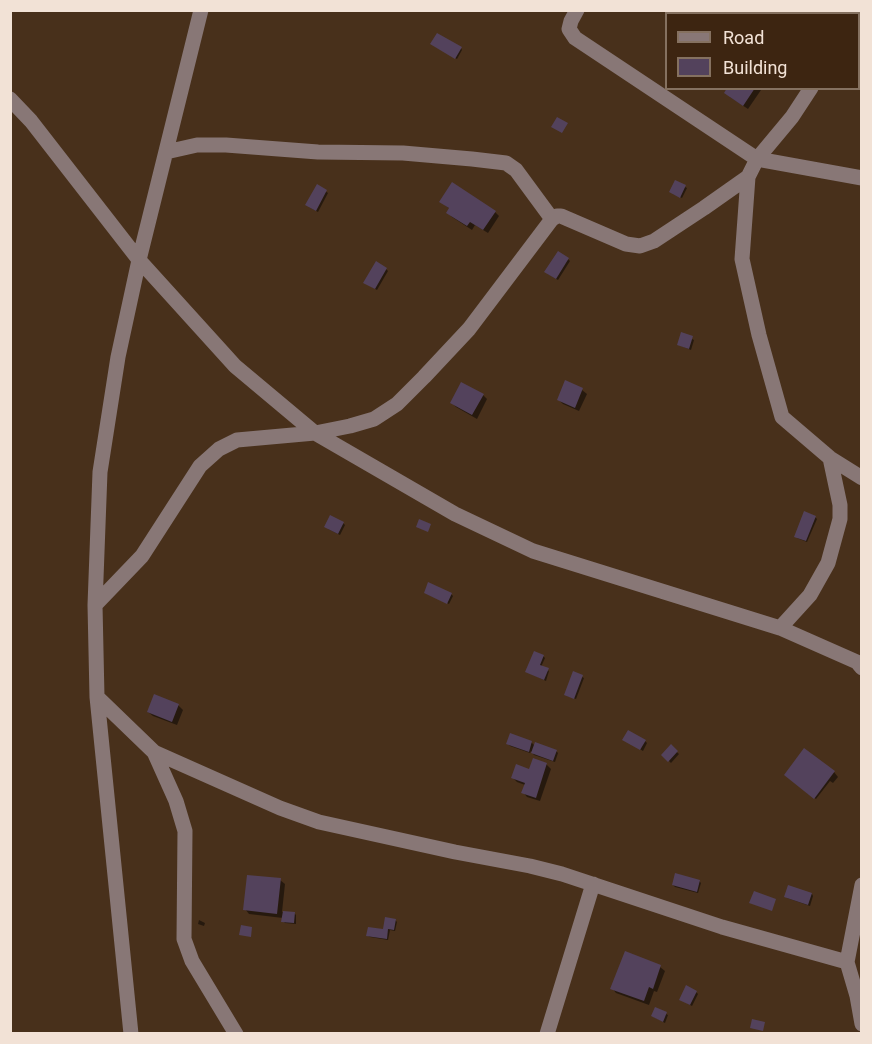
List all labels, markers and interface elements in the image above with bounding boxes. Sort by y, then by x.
legend [665,12,860,90]
text: Road [723,27,764,48]
text: Building [723,57,787,78]

